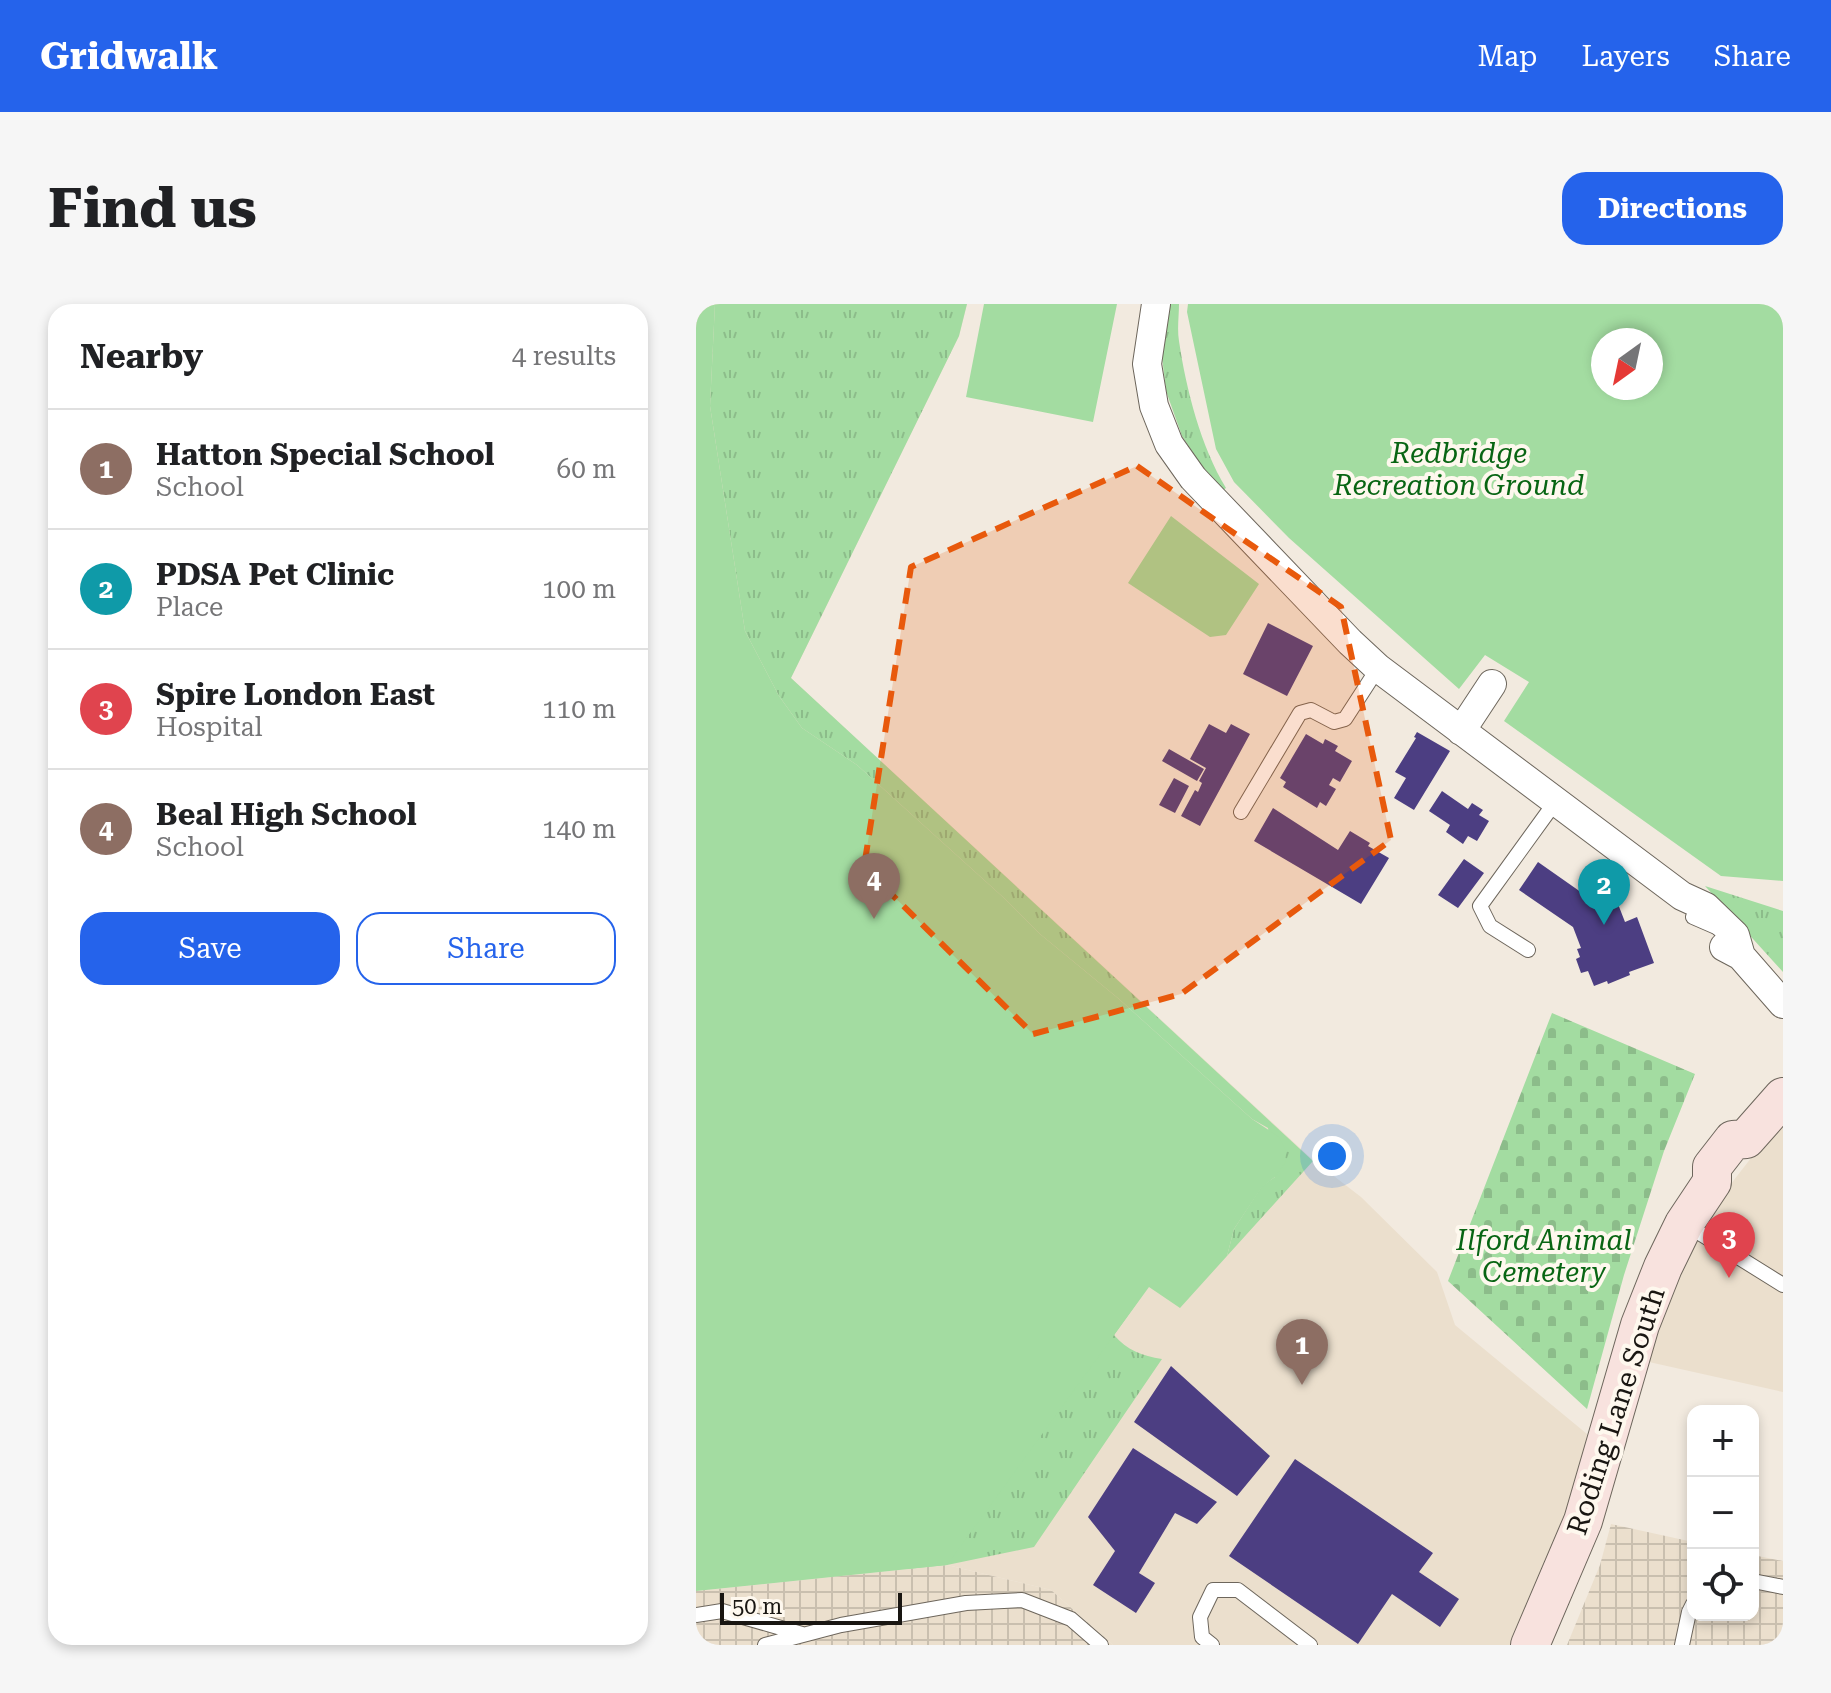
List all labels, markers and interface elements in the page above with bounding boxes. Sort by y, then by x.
text: Gridwalk [40,34,218,78]
text: Map [1478,40,1537,73]
text: Layers [1581,40,1670,73]
text: Share [1714,40,1791,73]
button: Directions [1562,172,1783,245]
text: Find us [48,175,257,241]
north arrow [1591,328,1663,400]
text: Nearby [80,336,203,376]
text: 4 results [512,341,616,371]
text: Hatton Special School [156,437,494,472]
park label: Redbridge Recreation Ground [1333,437,1585,502]
text: 1 [99,454,113,484]
text: 60 m [557,454,616,484]
text: School [156,472,244,502]
text: PDSA Pet Clinic [156,557,394,592]
text: 2 [99,574,113,604]
text: 100 m [542,574,616,604]
text: Place [156,592,223,622]
text: Spire London East [156,677,435,712]
text: 3 [99,694,113,724]
text: 110 m [542,694,616,724]
text: Hospital [156,712,263,742]
text: Beal High School [156,797,417,832]
text: 4 [99,814,113,844]
text: 140 m [542,814,616,844]
text: School [156,832,244,862]
pin: 4 [848,853,900,919]
pin: 2 [1578,859,1630,925]
button: Save [80,912,340,985]
button: Share [356,912,616,985]
your location [1312,1136,1352,1176]
pin: 3 [1703,1212,1755,1278]
park label: Ilford Animal Cemetery [1455,1224,1632,1289]
street label: Roding Lane South [1560,1283,1672,1539]
pin: 1 [1276,1319,1328,1385]
map controls [1687,1405,1759,1621]
button: + [1687,1405,1759,1477]
button: − [1687,1477,1759,1549]
button: locate [1687,1549,1759,1621]
scale bar [720,1589,902,1625]
text: 50 m [732,1594,782,1619]

